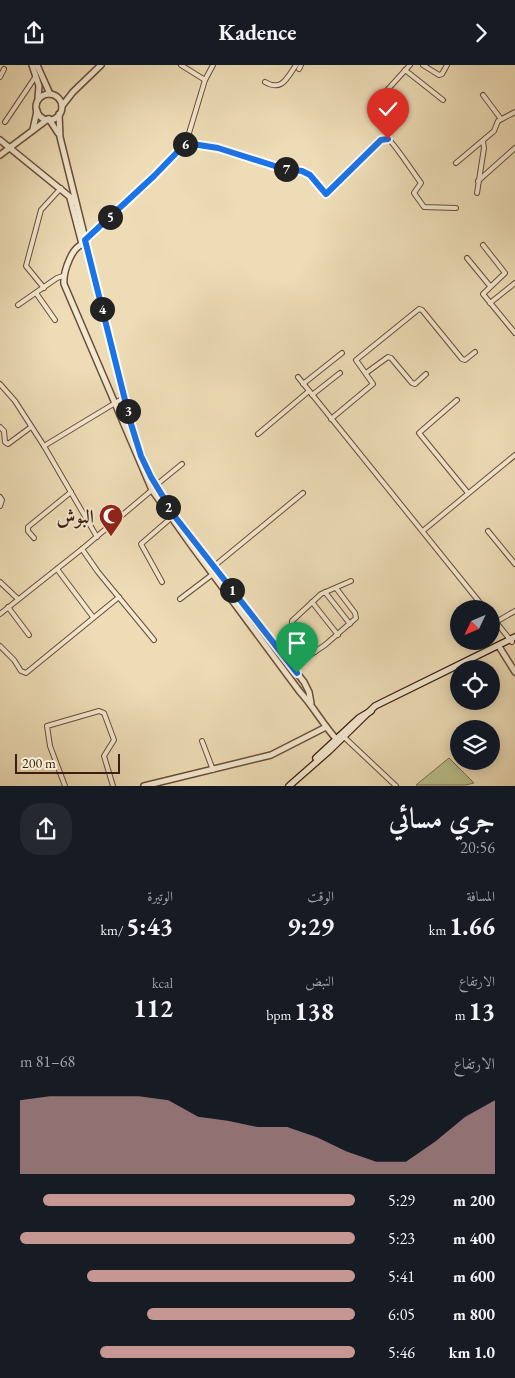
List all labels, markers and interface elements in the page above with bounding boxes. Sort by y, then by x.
text: Kadence [219,18,297,47]
icon: share [20,19,48,47]
icon: forward [467,19,495,47]
pin [367,88,409,139]
icon: check [374,95,402,123]
pin: 6 [172,131,198,157]
text: 6 [182,135,189,153]
pin: 7 [274,157,298,181]
text: 7 [283,160,290,178]
pin: 5 [98,205,122,229]
text: 5 [107,208,114,226]
pin: 4 [90,297,114,321]
text: 4 [99,300,106,318]
pin: 3 [116,399,140,423]
text: 3 [125,402,132,420]
pin: 2 [156,495,180,519]
text: 2 [165,498,172,516]
mosque icon: البوش [98,503,124,537]
place label: البوش [57,504,94,529]
pin: 1 [220,577,244,603]
text: 1 [229,581,236,599]
north arrow [450,600,500,650]
map controls [450,600,500,770]
pin [276,622,318,673]
icon: arrive [283,629,311,657]
button: locate [450,660,500,710]
button: layers [450,720,500,770]
scale bar [15,751,120,774]
text: 200 m [22,754,56,772]
text: جري مسائي [389,800,495,836]
button: share [20,803,72,855]
text: 20:56 [460,837,495,858]
text: الوتيرة [147,887,173,905]
text: الوقت [307,887,334,905]
text: المسافة [466,887,495,905]
text: 5:43 [126,910,173,942]
text: 9:29 [287,910,334,942]
text: 1.66 [449,910,495,942]
text: /km [100,921,126,939]
text: km [429,921,449,939]
text: النبض [305,972,334,990]
text: الارتفاع [459,972,495,990]
text: kcal [152,974,173,992]
text: 112 [133,992,173,1024]
text: 138 [294,995,334,1027]
text: 13 [469,995,495,1027]
text: bpm [266,1006,294,1024]
text: m [455,1006,469,1024]
text: 68–81 m [20,1051,75,1072]
text: الارتفاع [453,1053,495,1074]
text: 5:29 [388,1190,415,1211]
text: 200 m [453,1190,495,1211]
text: 5:23 [388,1228,415,1249]
text: 400 m [453,1228,495,1249]
text: 5:41 [388,1266,415,1287]
text: 600 m [453,1266,495,1287]
text: 6:05 [388,1304,415,1325]
text: 800 m [453,1304,495,1325]
text: 5:46 [388,1342,415,1363]
text: 1.0 km [449,1342,495,1363]

